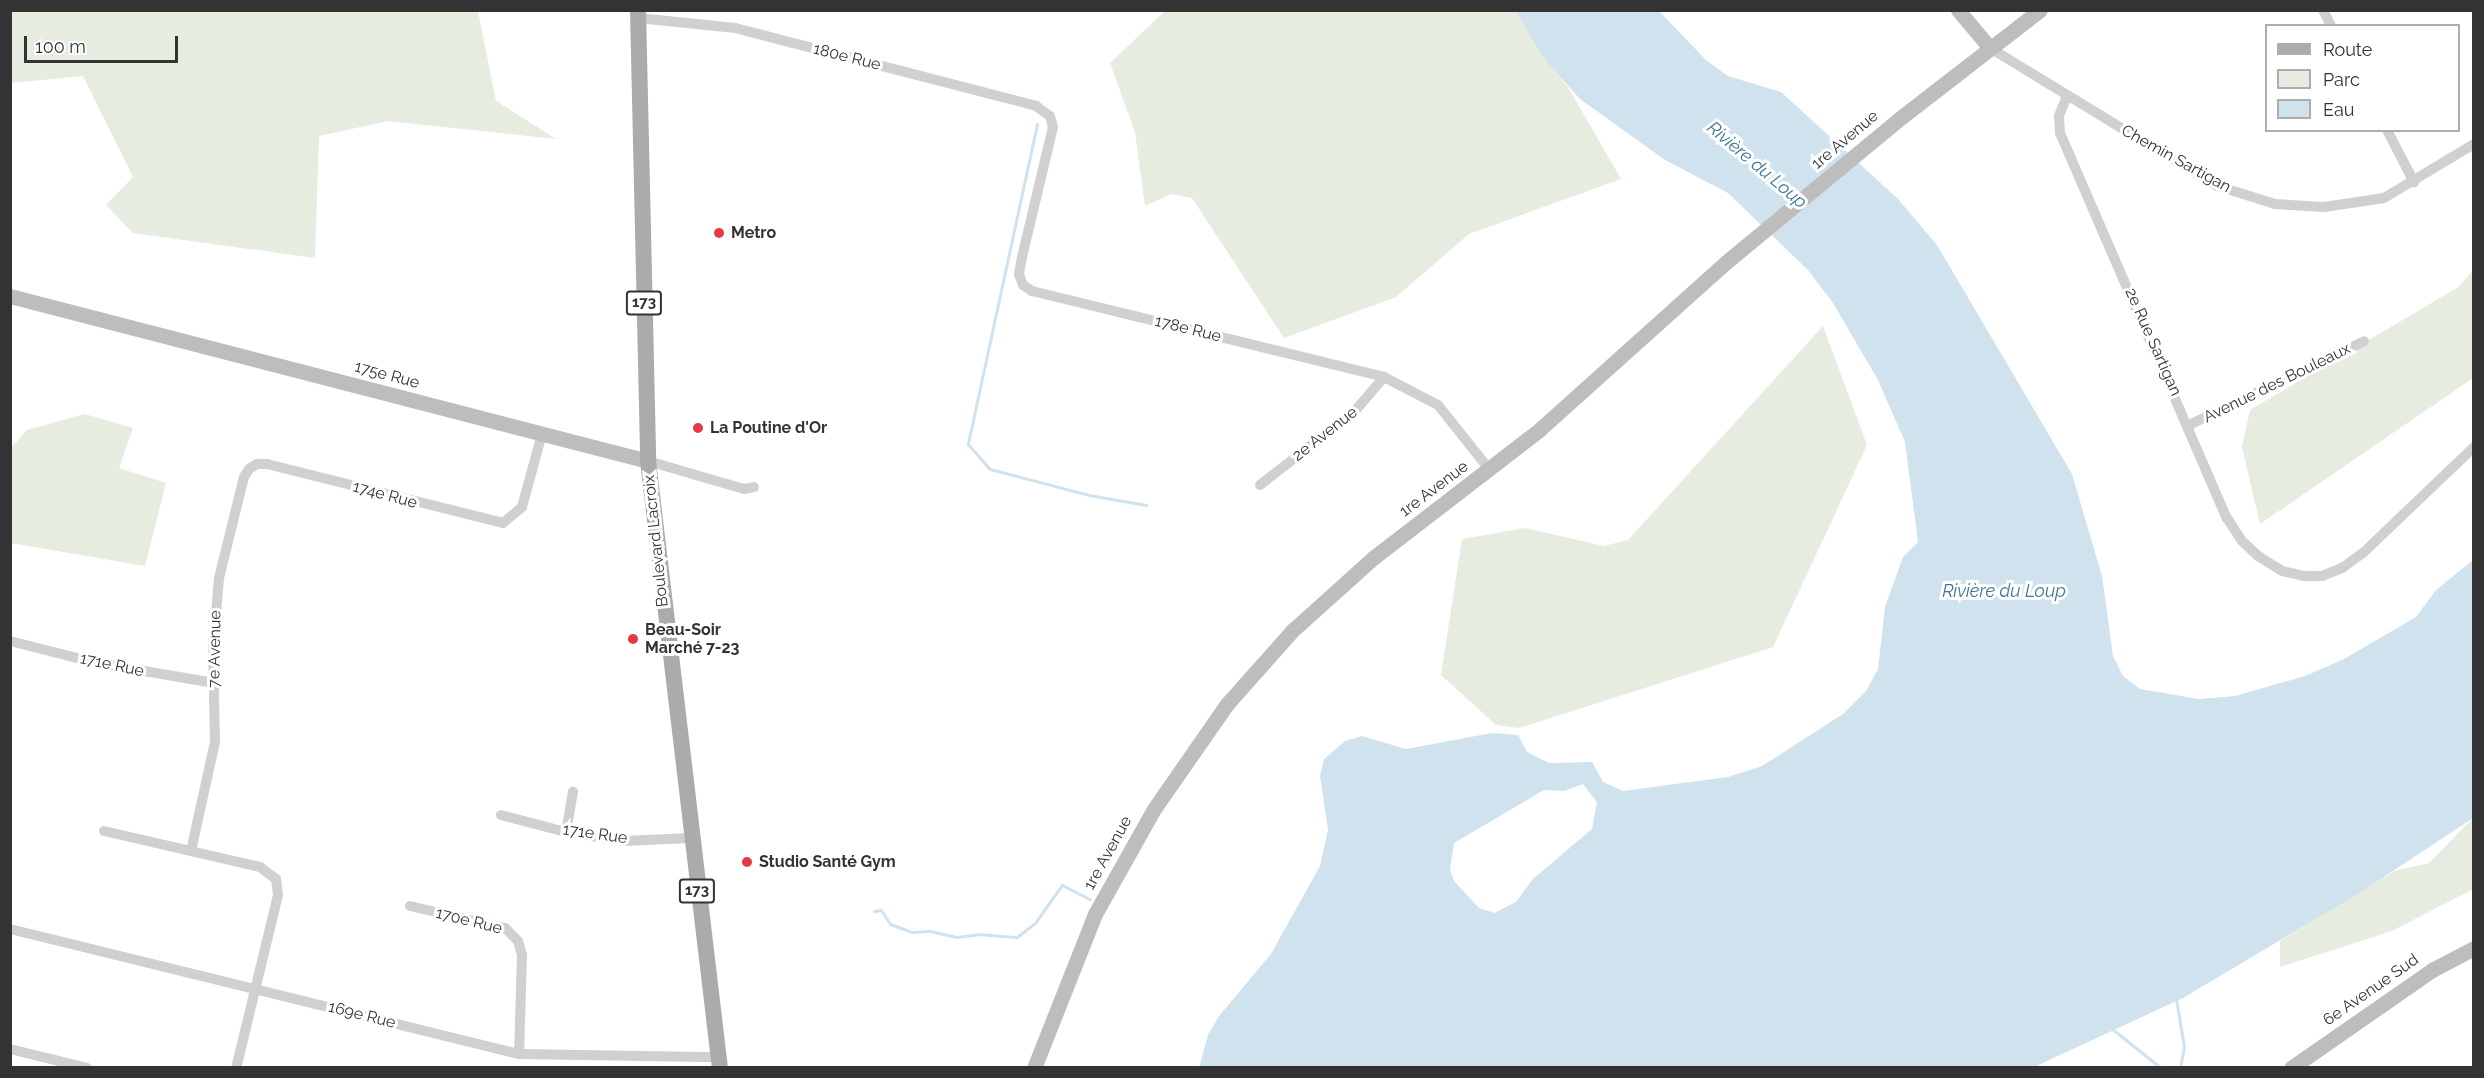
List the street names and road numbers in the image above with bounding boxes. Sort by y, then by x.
street label: 180e Rue [811,39,883,75]
street label: 1re Avenue [1807,106,1883,174]
street label: Chemin Sartigan [2118,121,2234,197]
street label: 2e Rue Sartigan [2121,285,2185,399]
road number: 173 [624,291,664,315]
street label: 178e Rue [1153,312,1223,346]
street label: Avenue des Bouleaux [2200,339,2354,427]
street label: 175e Rue [352,357,422,393]
street label: 2e Avenue [1288,402,1362,466]
street label: 1re Avenue [1396,457,1472,521]
street label: Boulevard Lacroix [640,474,672,608]
street label: 174e Rue [351,477,419,513]
street label: 7e Avenue [205,610,225,688]
street label: 171e Rue [78,649,146,681]
street label: 1re Avenue [1080,813,1136,893]
street label: 171e Rue [562,820,628,848]
road number: 173 [678,879,716,903]
street label: 170e Rue [434,903,504,939]
street label: 6e Avenue Sud [2319,950,2423,1030]
street label: 169e Rue [326,997,398,1033]

